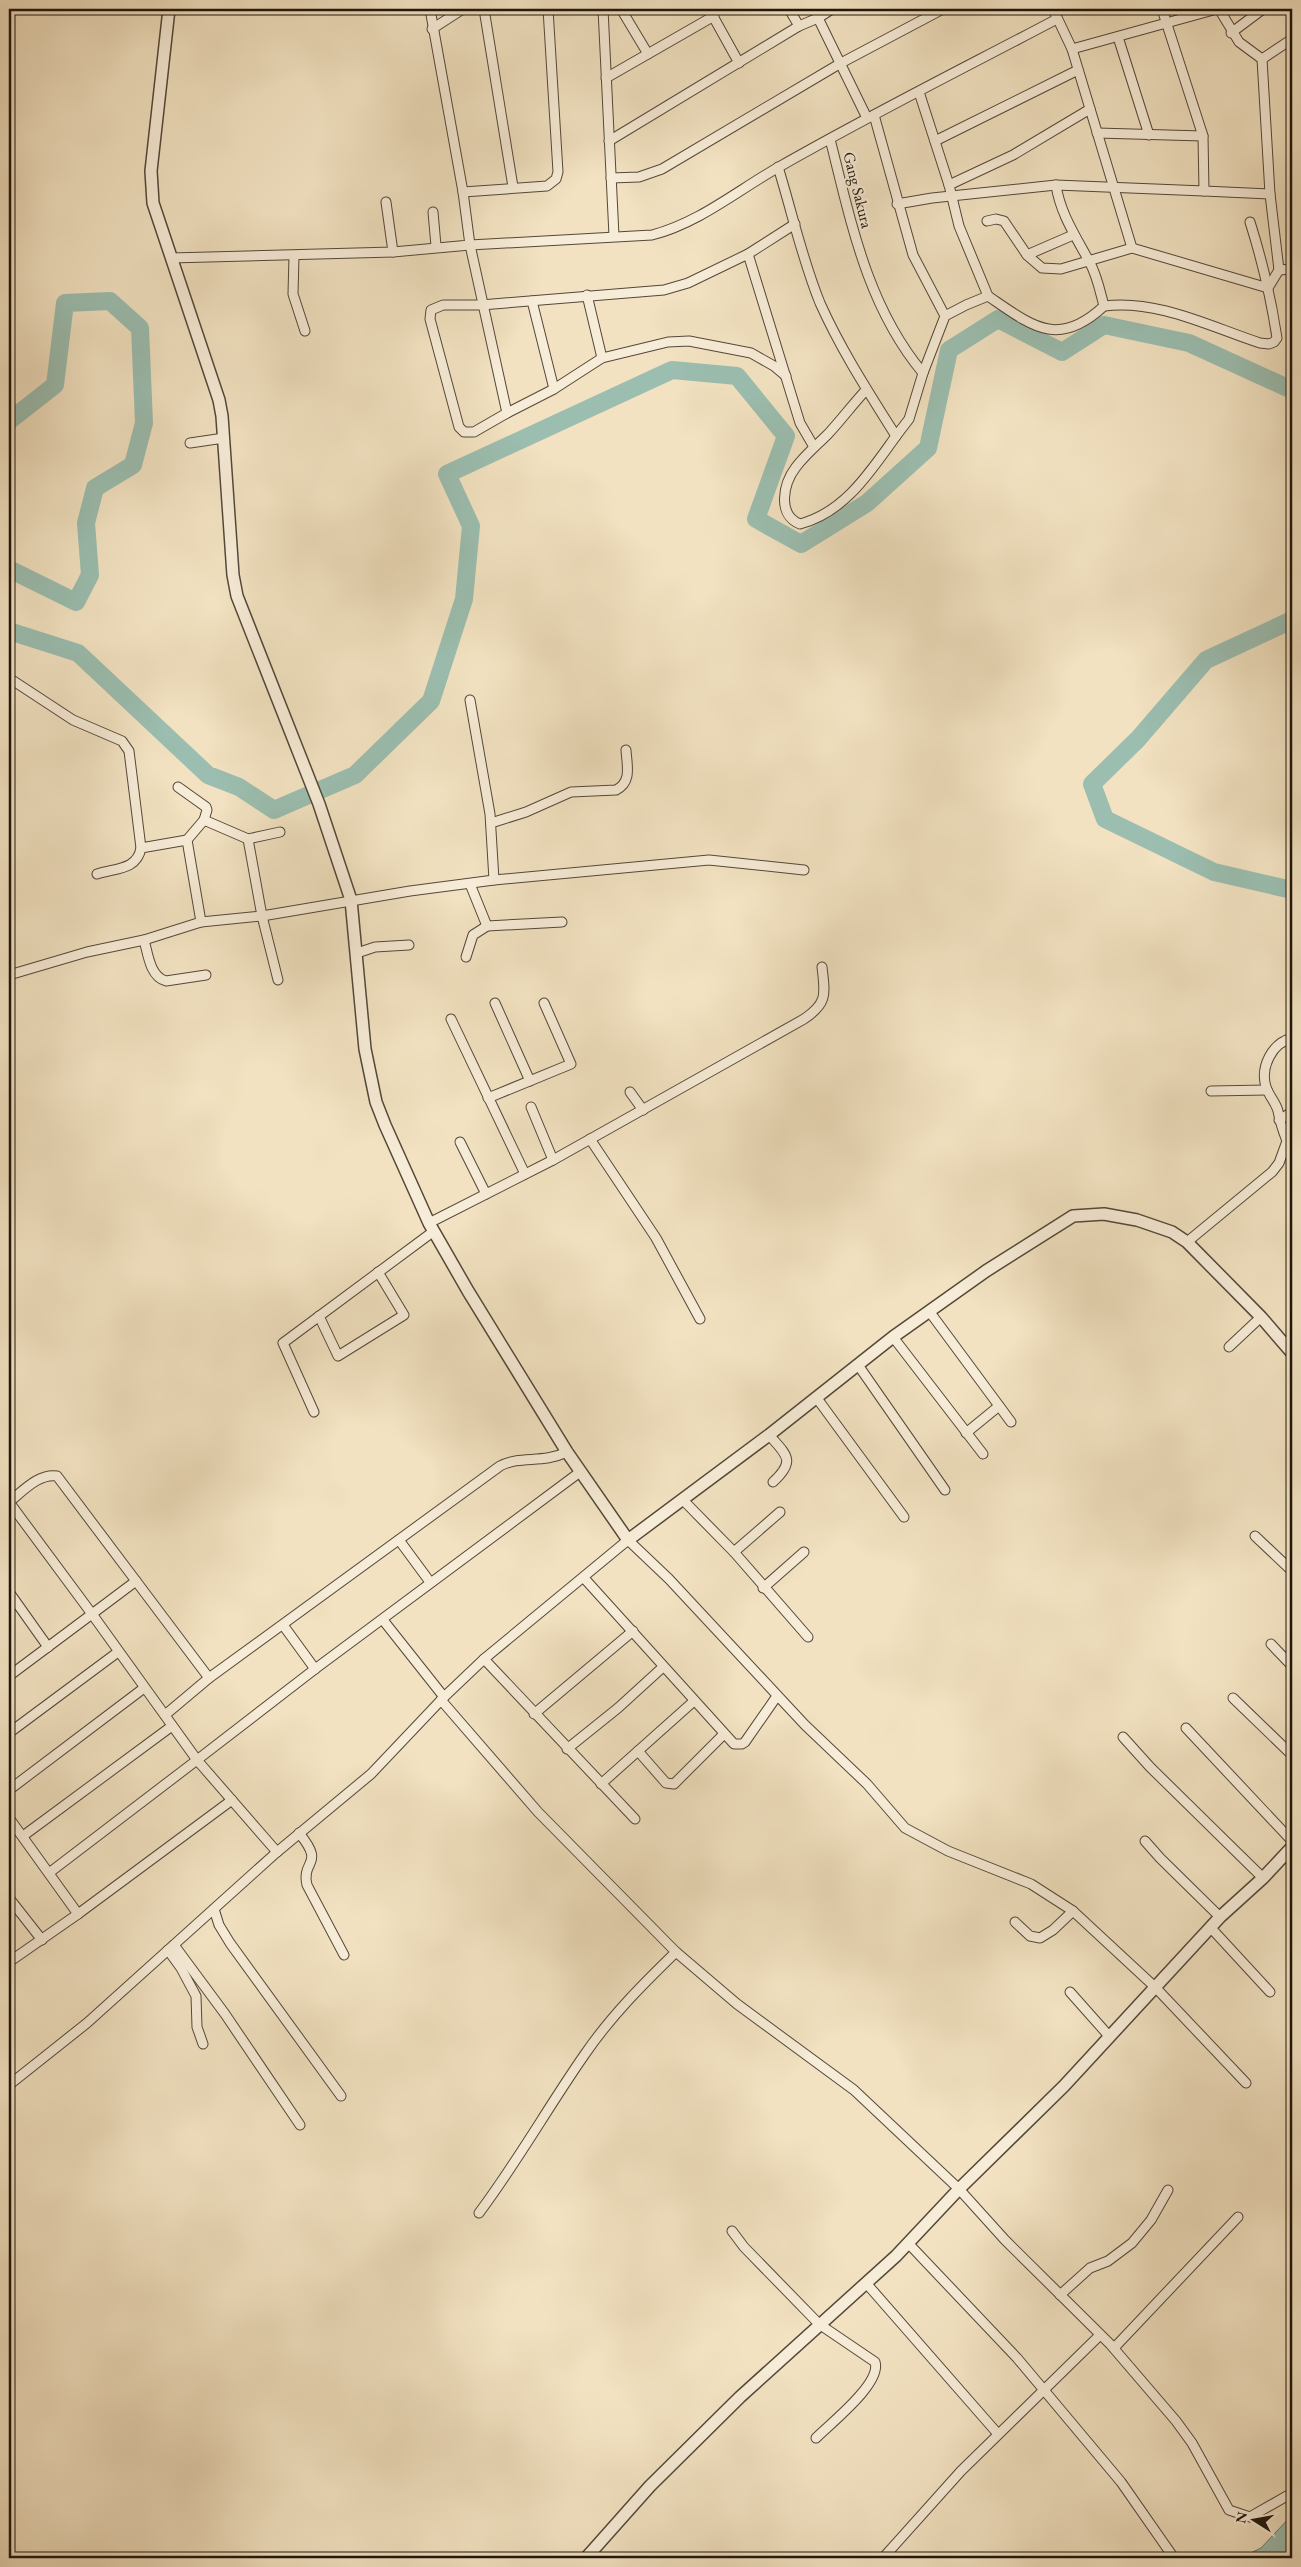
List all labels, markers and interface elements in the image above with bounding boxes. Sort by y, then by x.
street label: Gang Sakura [838,150,878,231]
north arrow [1228,2494,1278,2544]
text: N [1231,2510,1251,2525]

